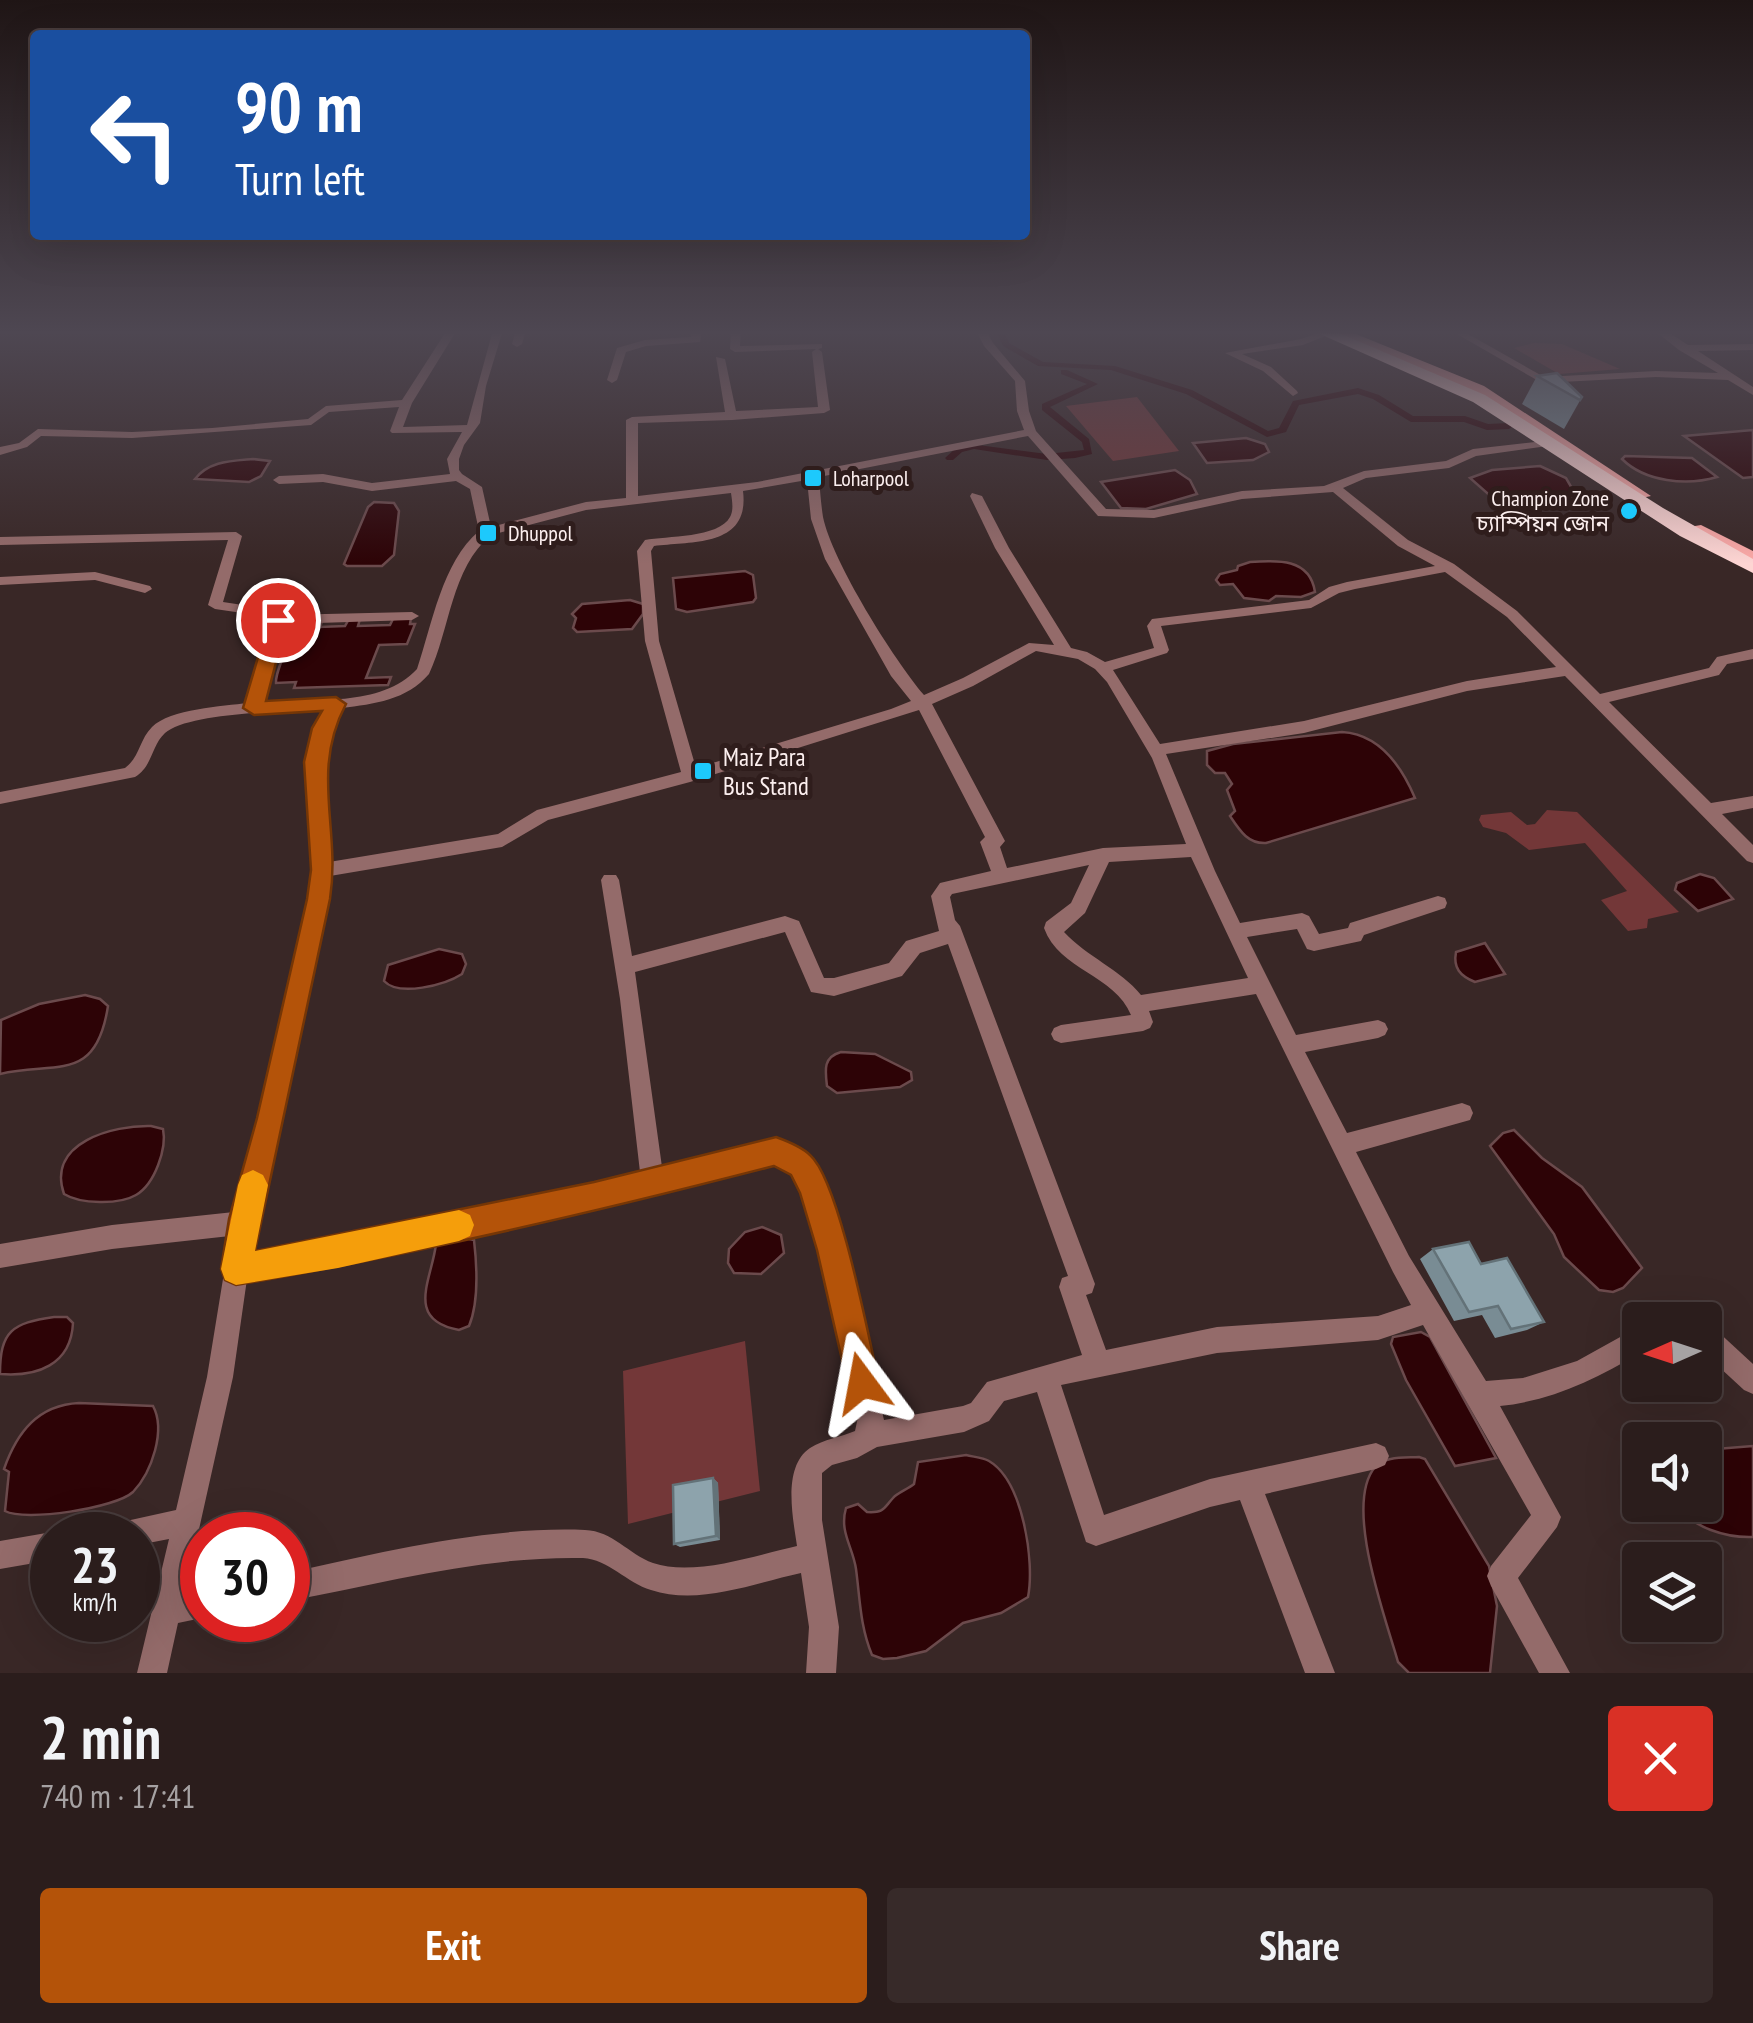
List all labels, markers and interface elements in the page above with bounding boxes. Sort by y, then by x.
text: 90 m [235,61,363,151]
icon: left [70,70,200,200]
text: Turn left [235,149,365,207]
place label: Loharpool [833,464,910,492]
marker: Loharpool [802,467,824,489]
place label: Champion Zone চ্যাম্পিয়ন জোন [1475,484,1610,537]
marker: Champion Zone চ্যাম্পিয়ন জোন [1618,500,1640,522]
place label: Dhuppol [508,519,573,547]
marker: Dhuppol [477,522,499,544]
pin [236,578,321,663]
icon: arrive [251,593,306,648]
place label: Maiz Para Bus Stand [723,741,809,802]
marker: Maiz Para Bus Stand [692,760,714,782]
north arrow [1622,1302,1722,1402]
map controls [1622,1302,1722,1642]
position arrow [810,1331,914,1435]
button: sound [1622,1422,1722,1522]
speed limit sign: 30 [180,1512,310,1642]
text: 23 [71,1532,119,1597]
button: layers [1622,1542,1722,1642]
text: km/h [73,1586,117,1618]
text: 2 min [40,1698,161,1776]
button: close [1608,1706,1713,1811]
text: 740 m · 17:41 [40,1775,195,1817]
button: Exit [40,1888,867,2003]
button: Share [887,1888,1713,2003]

